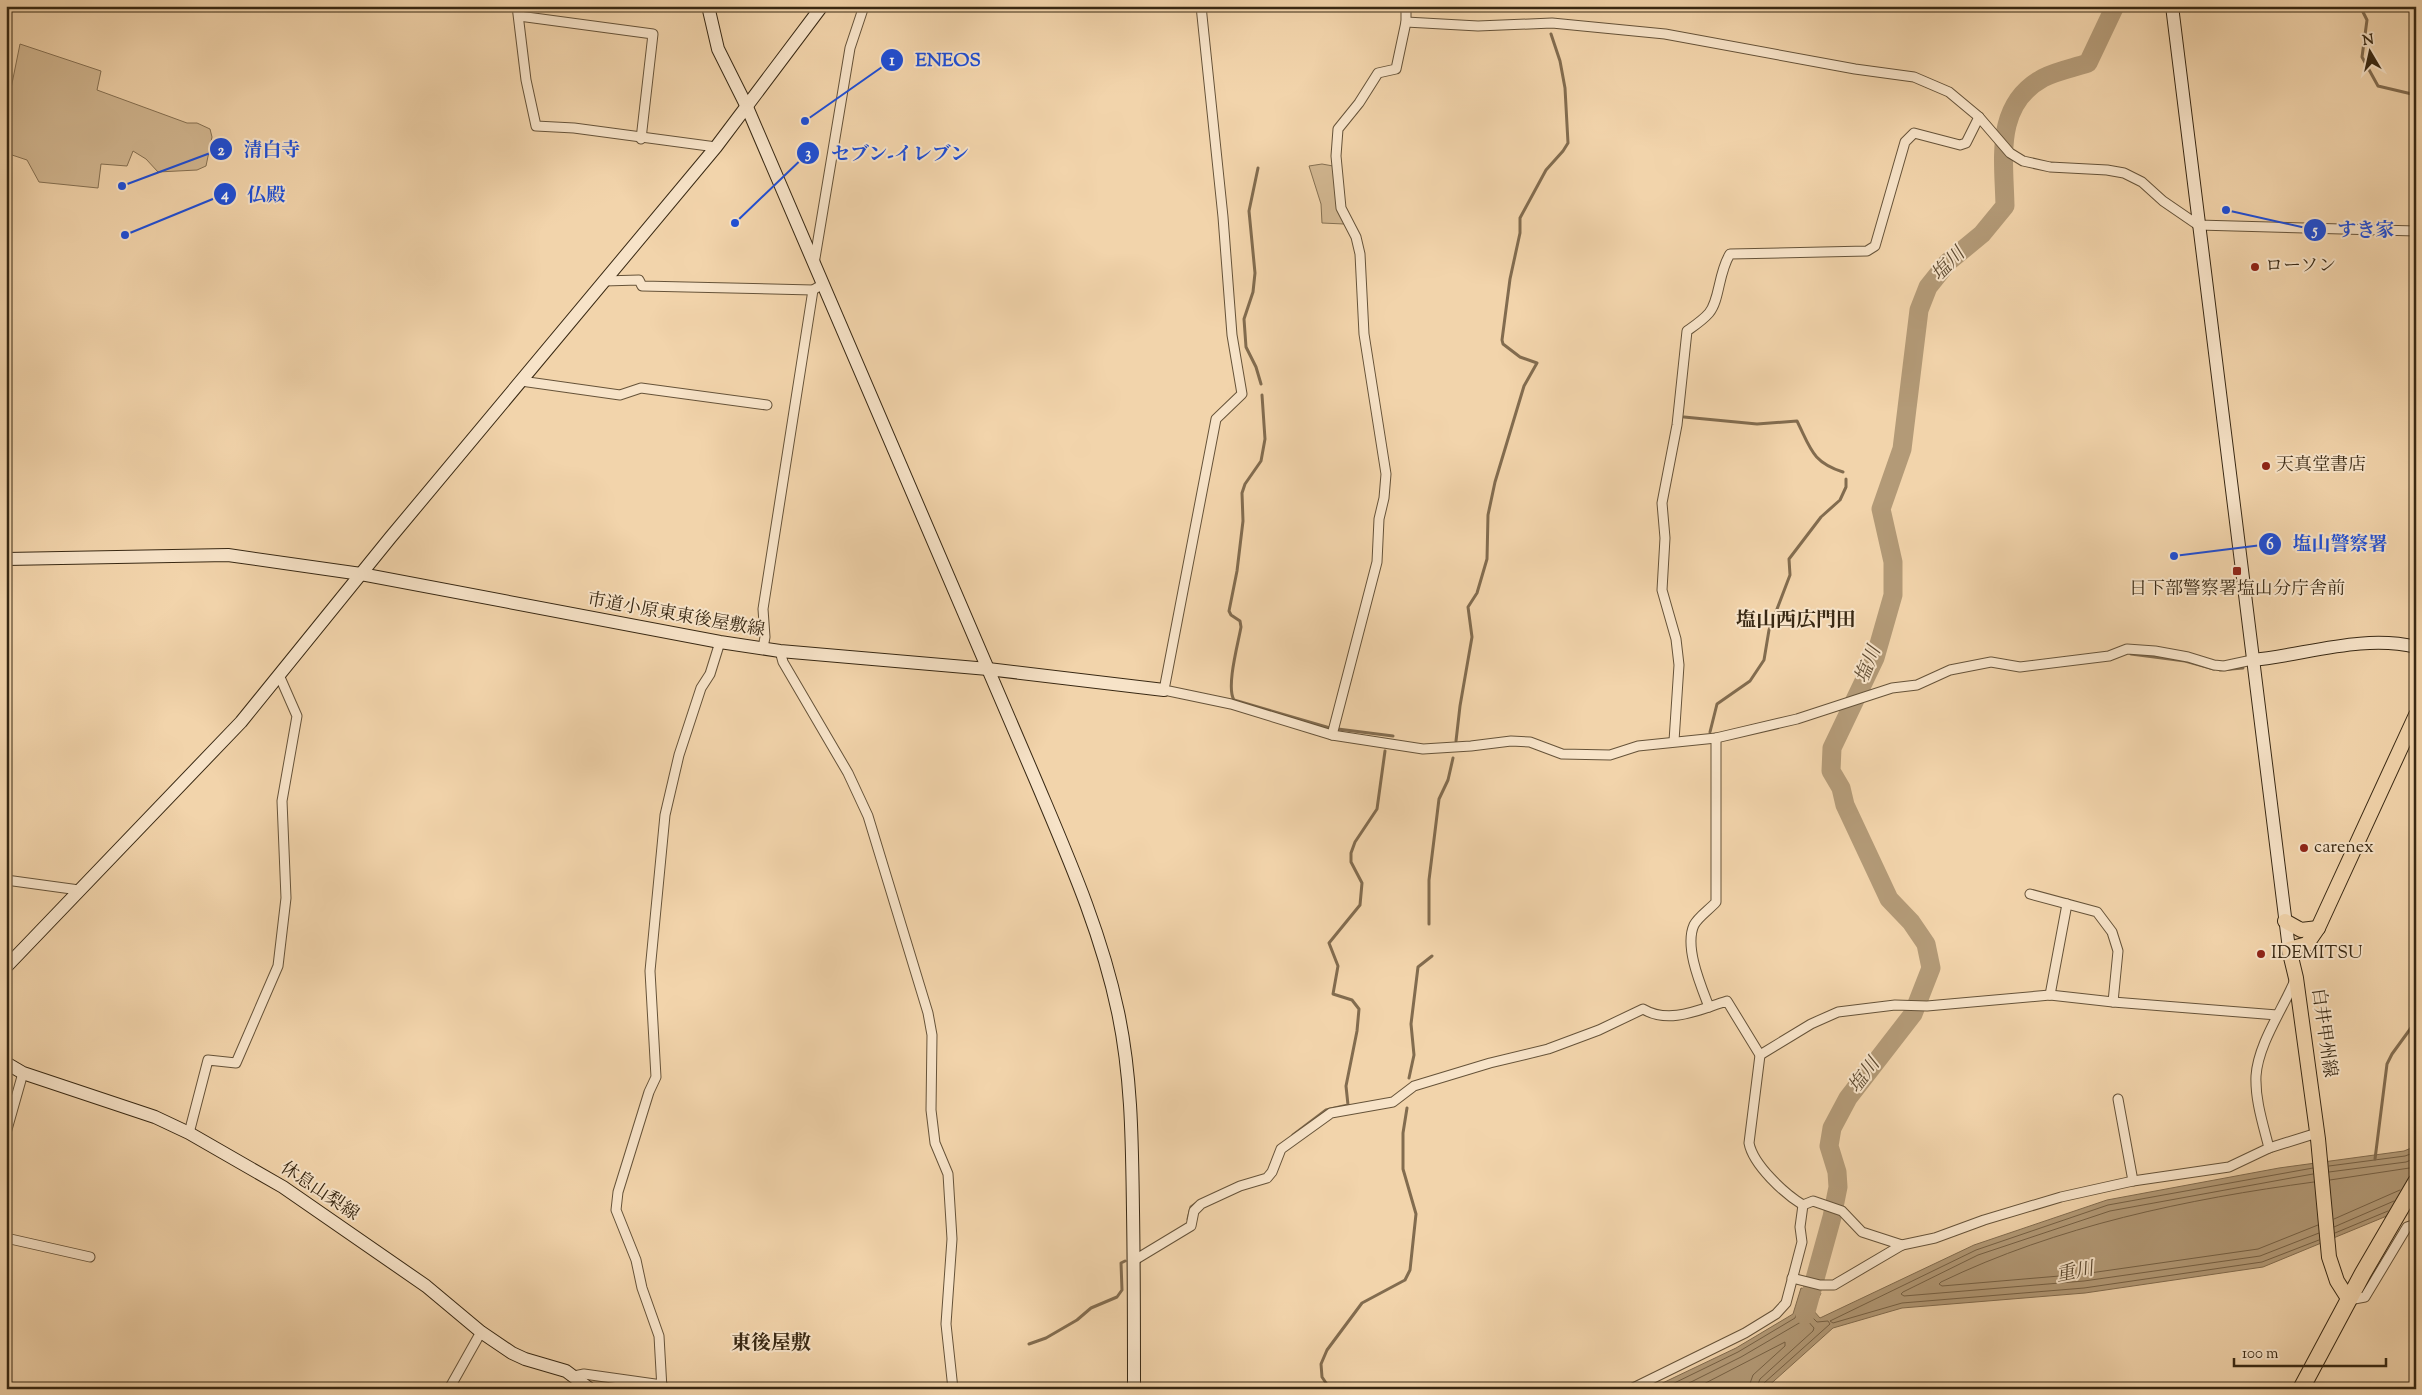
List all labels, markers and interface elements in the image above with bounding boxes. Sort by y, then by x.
north arrow [2344,28,2394,78]
text: N [2361,30,2375,52]
callout: ENEOS [880,43,991,77]
text: ENEOS [915,48,981,75]
text: 1 [889,51,895,72]
callout: 清白寺 [208,132,310,166]
callout: セブン-イレブン [796,136,980,170]
text: 清白寺 [243,138,301,165]
text: 2 [217,141,225,162]
text: セブン-イレブン [831,142,969,169]
text: 3 [805,144,811,165]
callout: 仏殿 [212,177,295,211]
text: 仏殿 [247,183,286,210]
text: 4 [220,185,229,206]
callout: すき家 [2303,213,2405,247]
text: すき家 [2337,218,2395,245]
text: 5 [2311,221,2318,242]
water label: 塩川 [1926,241,1973,288]
place label: ローソン [2265,254,2336,280]
marker: ローソン [2249,261,2261,273]
place label: 天真堂書店 [2276,453,2366,479]
marker: 天真堂書店 [2260,460,2272,472]
callout: 塩山警察署 [2258,527,2398,561]
text: 塩山警察署 [2292,532,2388,559]
text: 6 [2266,535,2274,556]
marker: 日下部警察署塩山分庁舎前 [2231,565,2243,577]
place label: 日下部警察署塩山分庁舎前 [2129,577,2345,603]
street label: 市道小原東東後屋敷線 [585,588,767,644]
district label: 塩山西広門田 [1736,607,1856,636]
water label: 塩川 [1849,640,1889,688]
place label: carenex [2314,835,2374,861]
marker: carenex [2298,842,2310,854]
place label: IDEMITSU [2271,941,2363,967]
marker: IDEMITSU [2255,948,2267,960]
street label: 白井甲州線 [2304,987,2342,1079]
water label: 塩川 [1843,1051,1888,1099]
street label: 休息山梨線 [274,1156,364,1228]
water label: 重川 [2054,1256,2098,1290]
district label: 東後屋敷 [731,1330,811,1359]
scale bar [2234,1335,2387,1367]
text: 100 m [2242,1344,2279,1365]

